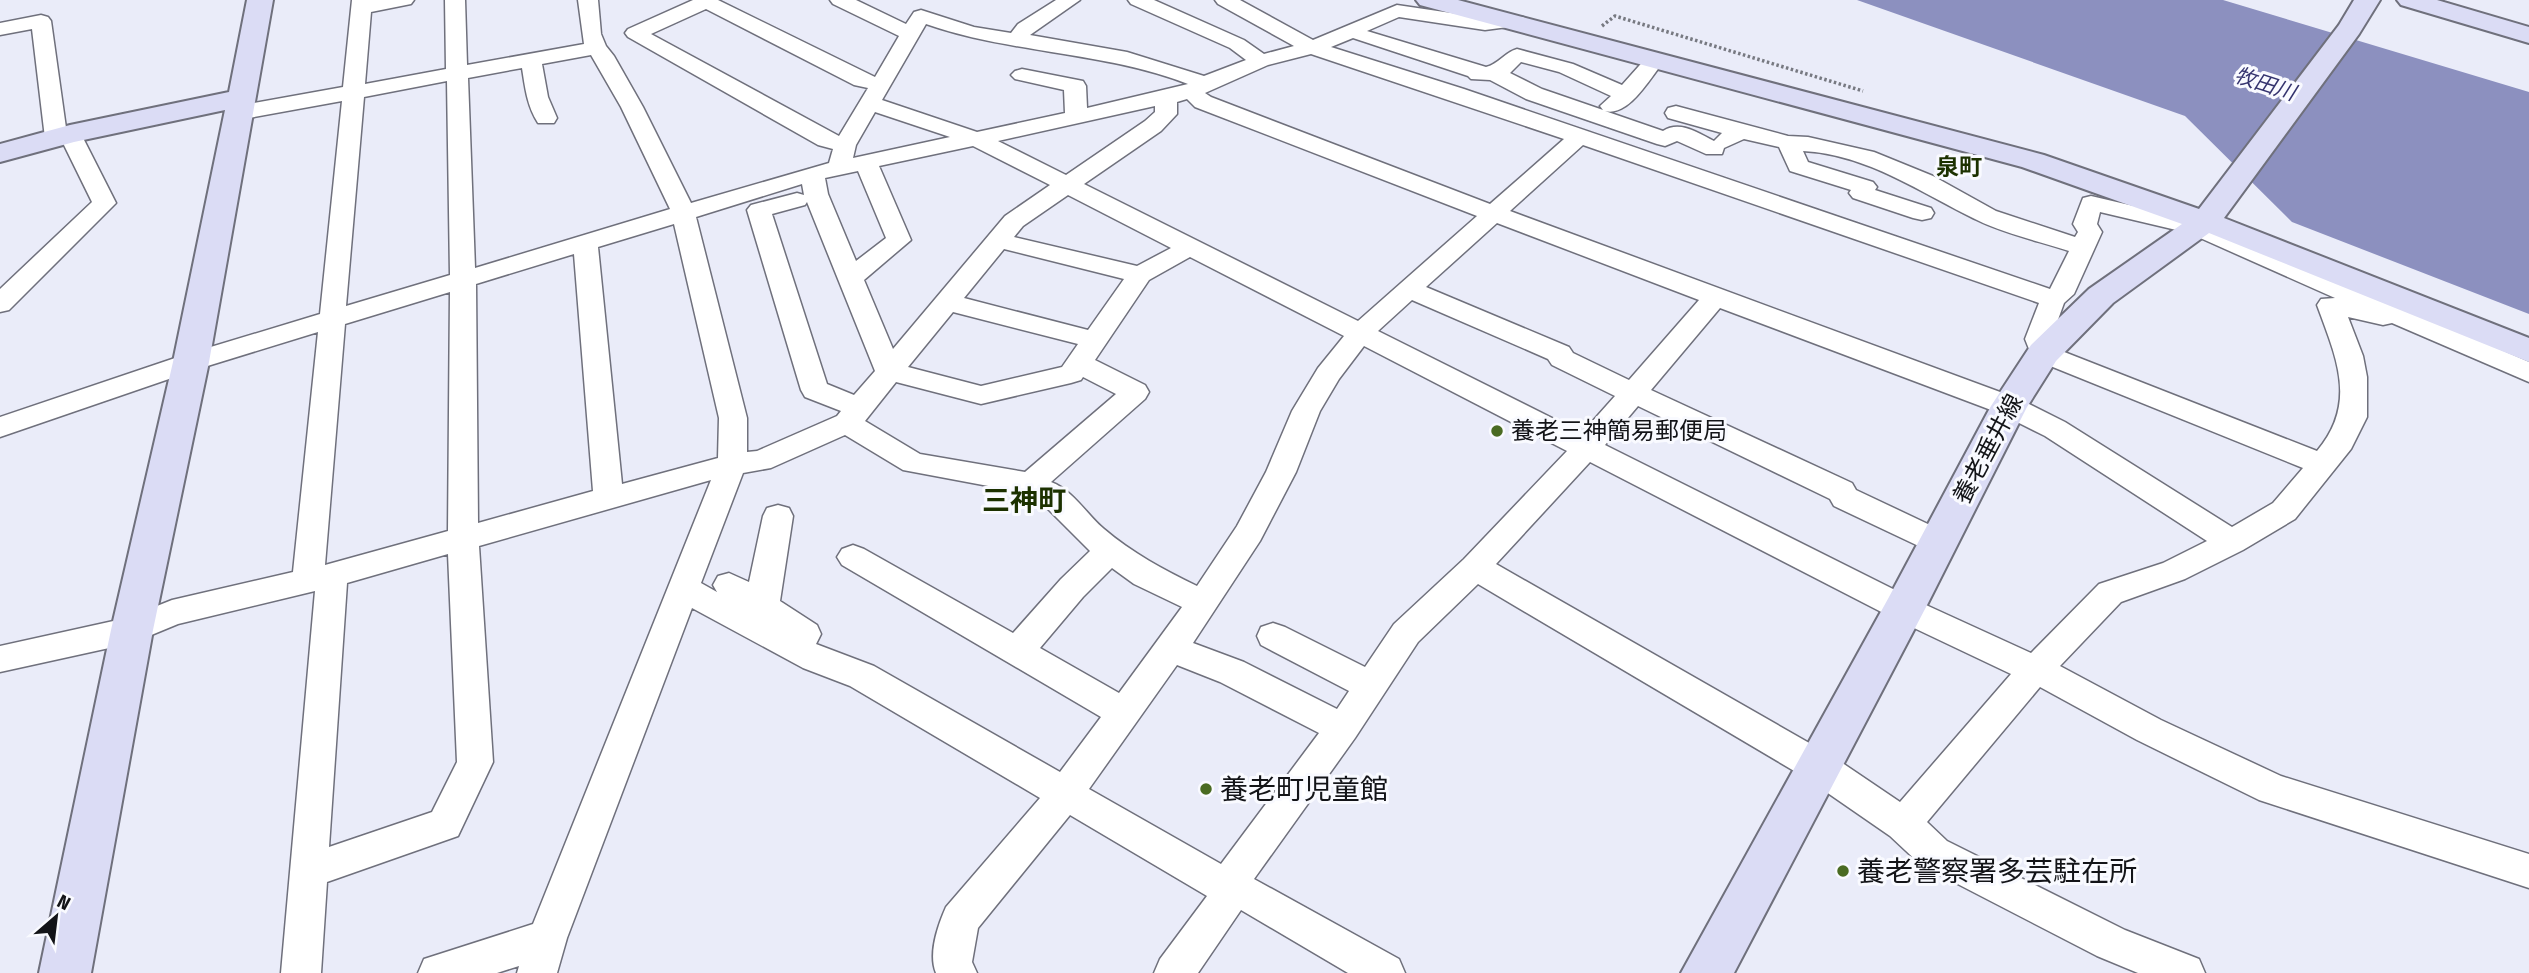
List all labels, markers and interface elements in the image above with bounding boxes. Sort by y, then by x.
water label: 牧田川 [2231,62,2301,107]
district label: 泉町 [1936,153,1982,181]
street label: 養老垂井線 [1947,389,2029,509]
place label: 養老三神簡易郵便局 [1511,417,1727,445]
marker: 養老三神簡易郵便局 [1489,423,1505,439]
district label: 三神町 [982,484,1066,517]
place label: 養老町児童館 [1220,773,1388,806]
marker: 養老町児童館 [1198,781,1214,797]
place label: 養老警察署多芸駐在所 [1857,855,2137,888]
marker: 養老警察署多芸駐在所 [1835,863,1851,879]
north arrow [21,882,91,952]
text: N [53,890,74,915]

